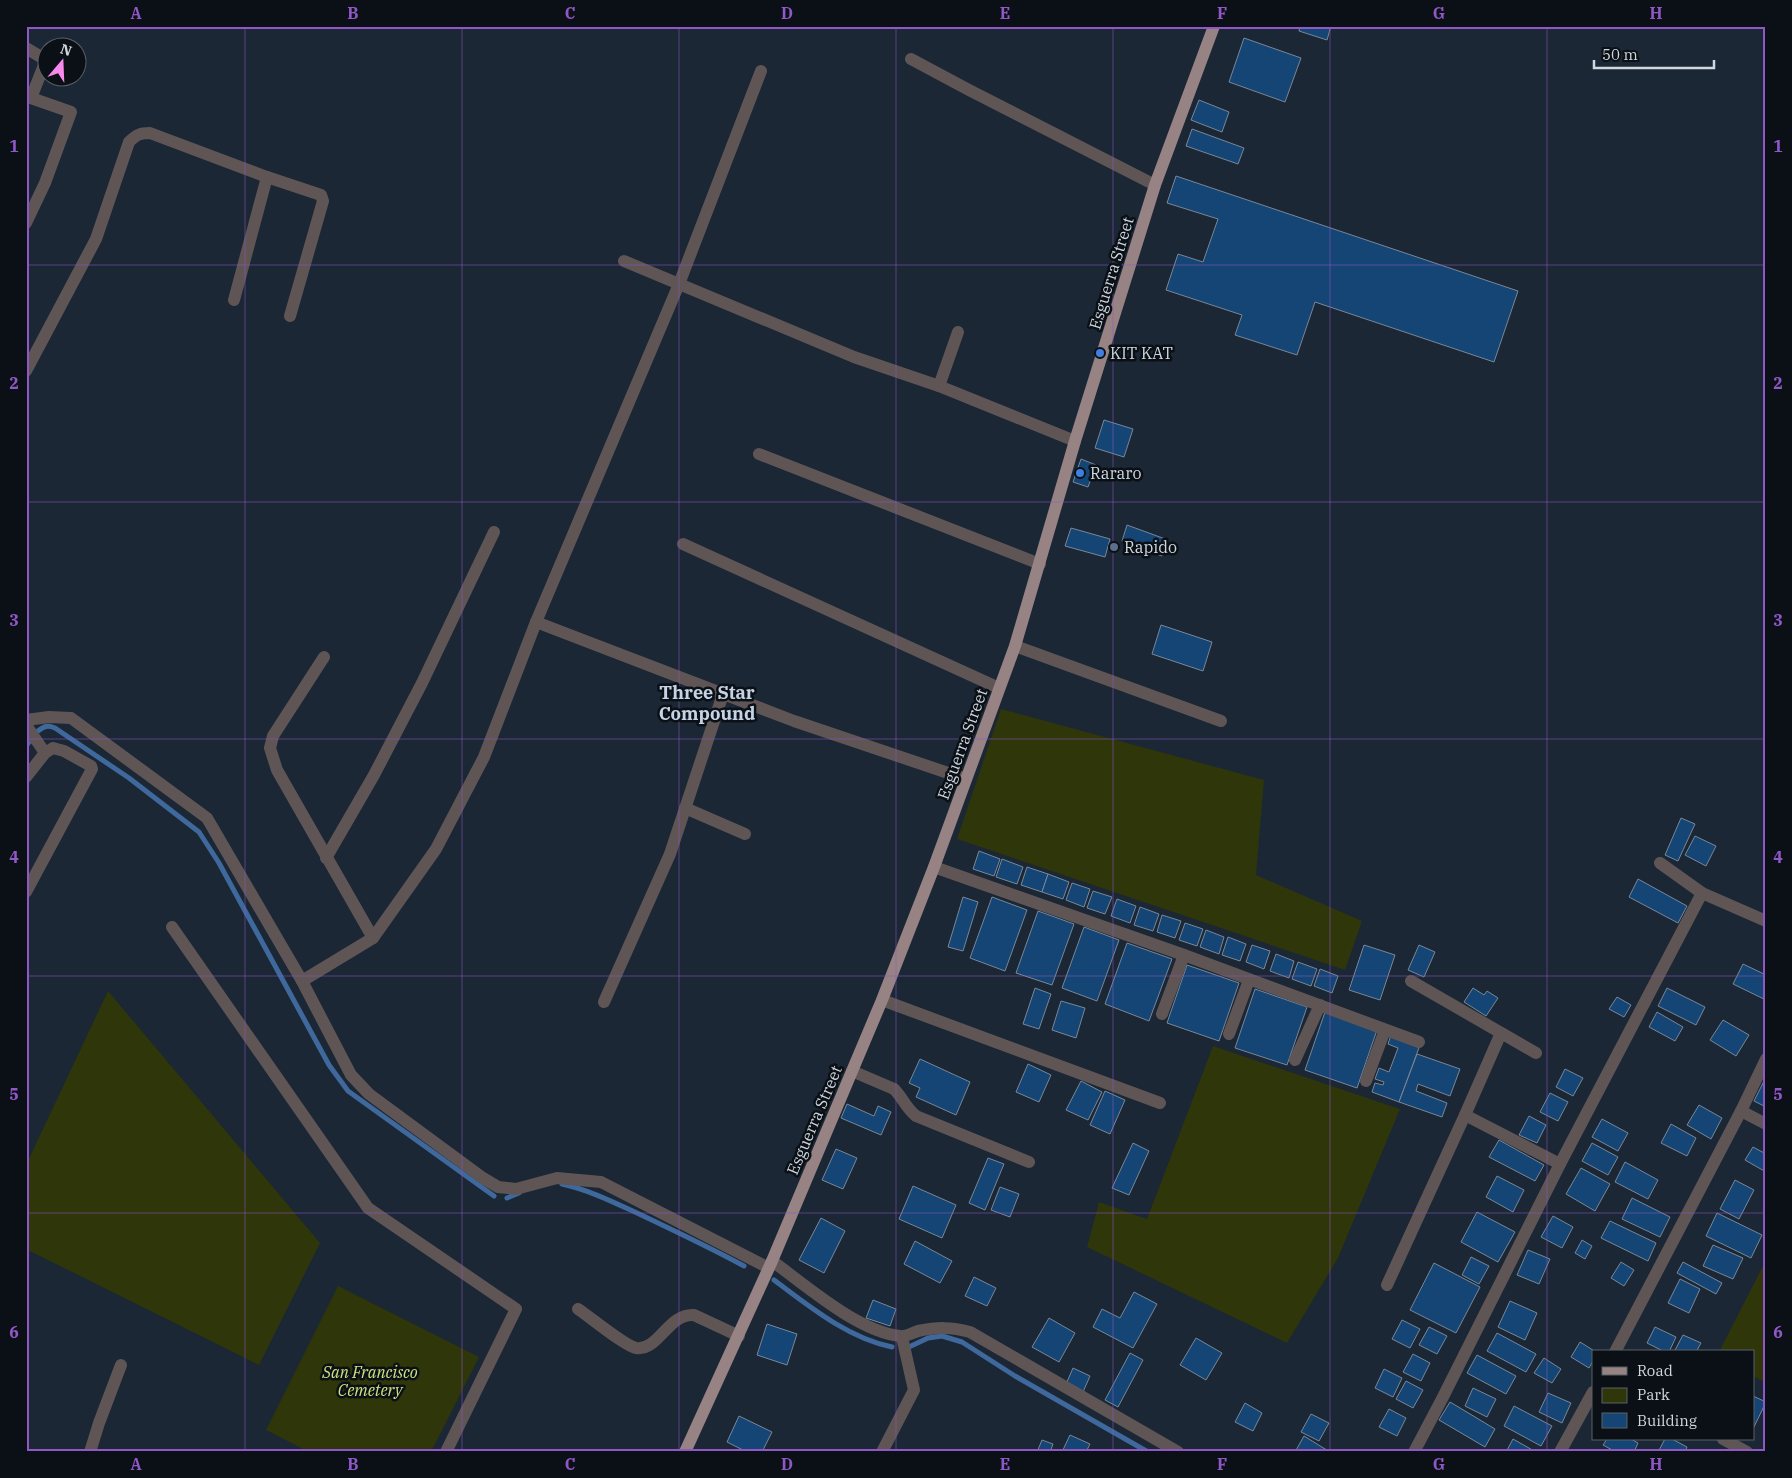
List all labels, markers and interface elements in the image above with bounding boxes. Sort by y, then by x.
text: A [130,3,142,23]
text: B [347,3,359,23]
text: C [565,3,575,23]
text: D [781,3,793,23]
text: E [1000,3,1010,23]
text: F [1217,3,1227,23]
text: G [1433,3,1445,23]
text: H [1650,3,1663,23]
north arrow [38,38,88,88]
scale bar [1594,38,1714,70]
text: N [58,39,74,60]
text: 50 m [1602,45,1638,64]
text: 1 [9,136,19,156]
text: 1 [1773,136,1783,156]
street label: Esguerra Street [1084,214,1138,332]
place label: KIT KAT [1110,343,1173,363]
marker: KIT KAT [1094,347,1106,359]
text: 2 [9,373,19,393]
text: 2 [1773,373,1783,393]
place label: Rararo [1090,463,1141,483]
marker: Rararo [1074,467,1086,479]
place label: Rapido [1124,537,1177,557]
marker: Rapido [1108,541,1120,553]
text: 3 [9,610,19,630]
text: 3 [1773,610,1783,630]
district label: Three Star Compound [659,681,755,725]
street label: Esguerra Street [933,685,991,802]
text: 4 [9,847,19,867]
text: 4 [1773,847,1783,867]
street label: Esguerra Street [782,1062,846,1178]
text: 5 [9,1084,19,1104]
text: 5 [1773,1084,1783,1104]
text: 6 [9,1322,19,1342]
text: 6 [1773,1322,1783,1342]
legend [1592,1350,1754,1440]
text: Road [1637,1361,1673,1380]
park label: San Francisco Cemetery [321,1362,418,1400]
text: Park [1637,1385,1670,1404]
text: Building [1637,1411,1697,1430]
text: A [130,1454,142,1474]
text: B [347,1454,359,1474]
text: C [565,1454,575,1474]
text: D [781,1454,793,1474]
text: E [1000,1454,1010,1474]
text: F [1217,1454,1227,1474]
text: G [1433,1454,1445,1474]
text: H [1650,1454,1663,1474]

